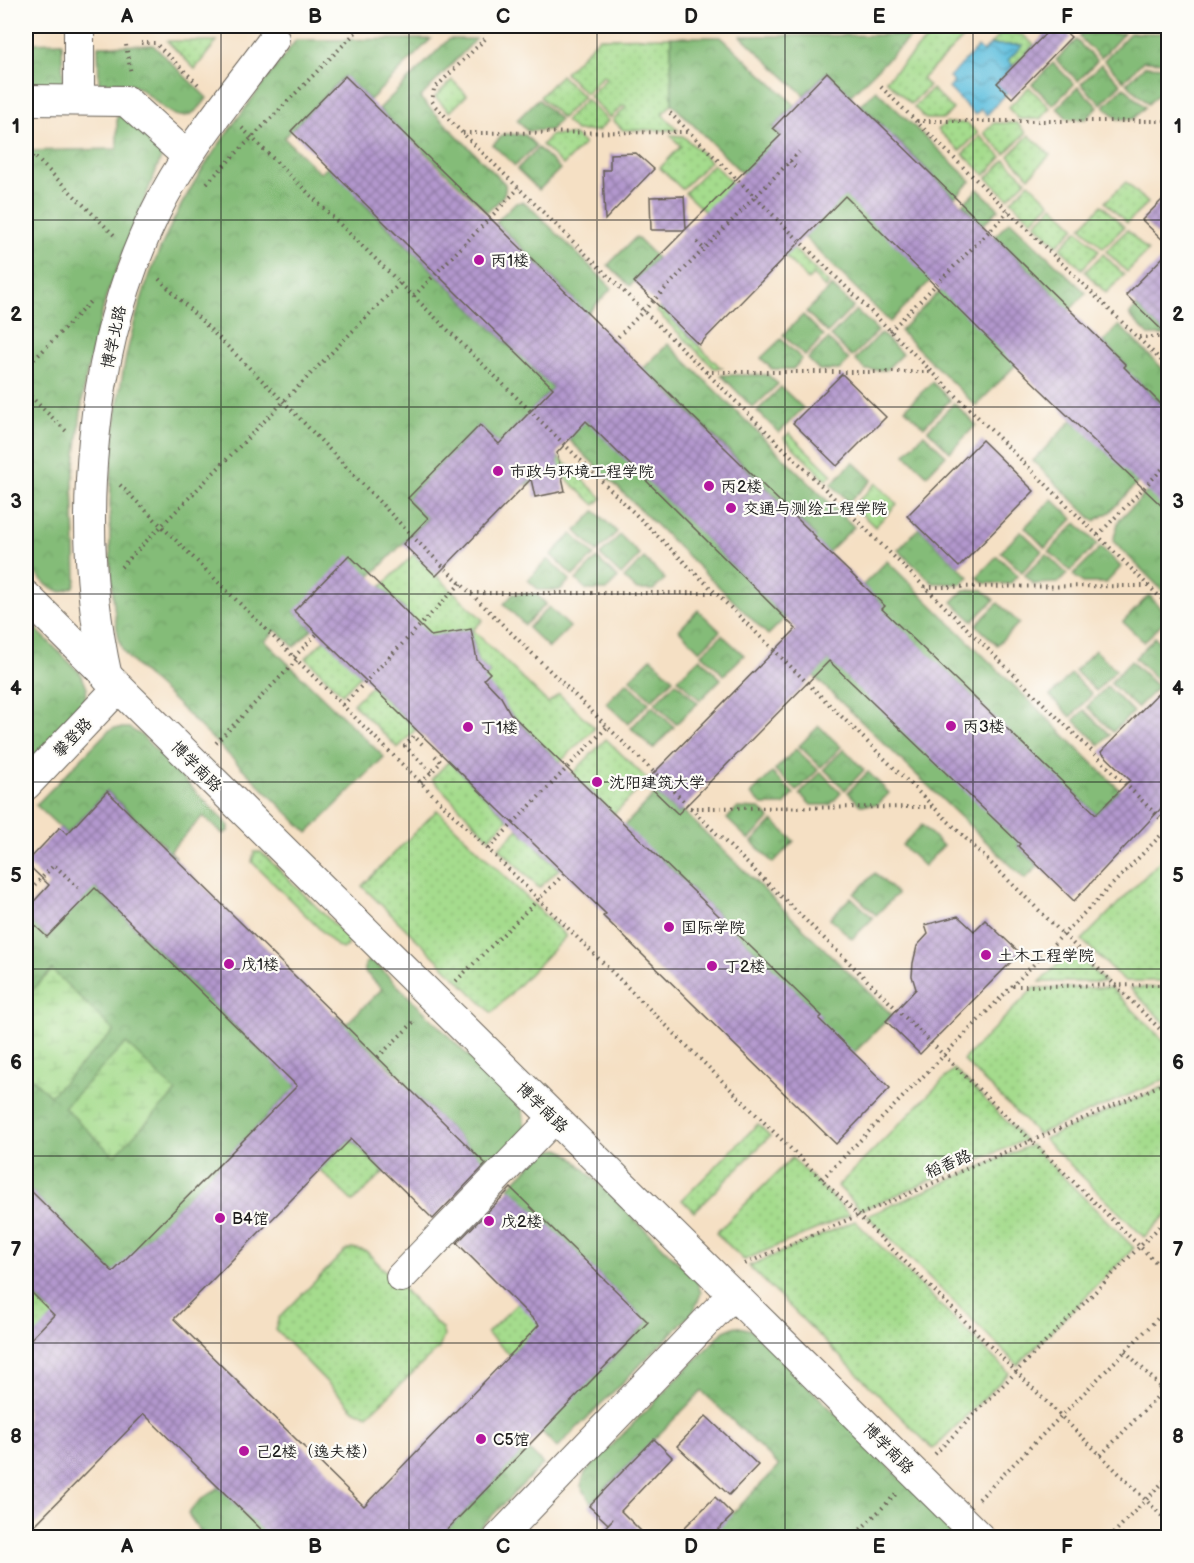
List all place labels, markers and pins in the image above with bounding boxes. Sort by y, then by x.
place label: 丙1楼 [491,252,529,271]
marker: 丙1楼 [472,253,486,267]
place label: 市政与环境工程学院 [510,463,654,482]
marker: 市政与环境工程学院 [491,464,505,478]
place label: 丙2楼 [721,478,762,497]
marker: 丙2楼 [702,479,716,493]
place label: 交通与测绘工程学院 [743,500,887,519]
marker: 交通与测绘工程学院 [724,501,738,515]
place label: 丙3楼 [963,718,1005,737]
place label: 丁1楼 [480,719,518,738]
marker: 丙3楼 [944,719,958,733]
marker: 丁1楼 [461,720,475,734]
place label: 沈阳建筑大学 [609,774,705,793]
marker: 沈阳建筑大学 [590,775,604,789]
place label: 国际学院 [681,919,745,938]
marker: 国际学院 [662,920,676,934]
place label: 土木工程学院 [998,947,1094,966]
marker: 土木工程学院 [979,948,993,962]
place label: 戊1楼 [241,956,279,975]
marker: 戊1楼 [222,957,236,971]
place label: 丁2楼 [724,958,765,977]
marker: 丁2楼 [705,959,719,973]
place label: B4馆 [232,1210,269,1229]
marker: B4馆 [213,1211,227,1225]
place label: 戊2楼 [501,1213,542,1232]
marker: 戊2楼 [482,1214,496,1228]
place label: C5馆 [493,1431,530,1450]
marker: C5馆 [474,1432,488,1446]
place label: 己2楼（逸夫楼） [256,1443,377,1462]
marker: 己2楼（逸夫楼） [237,1444,251,1458]

